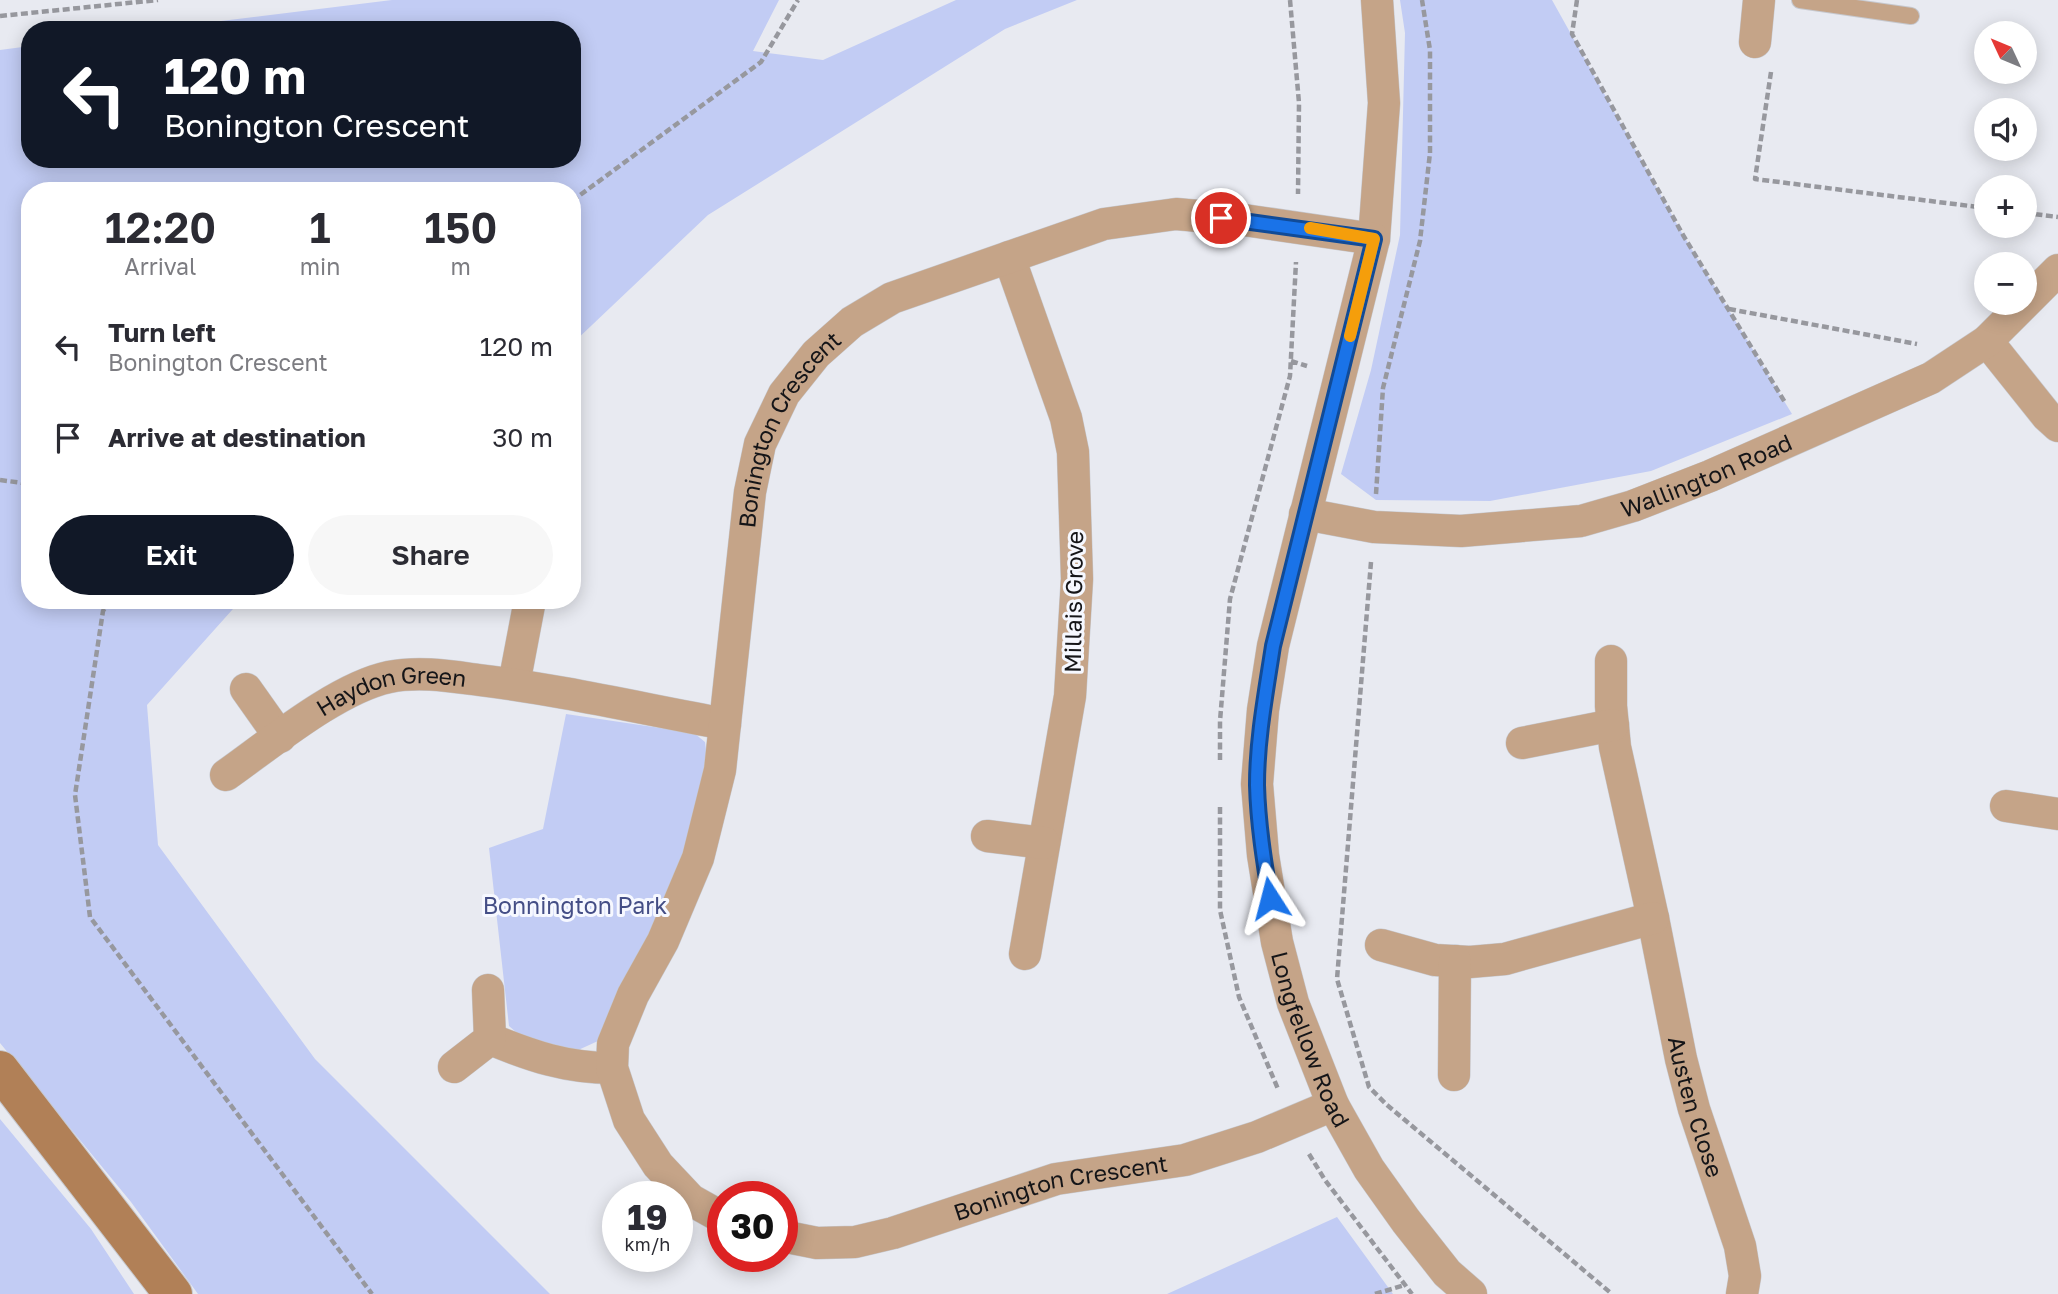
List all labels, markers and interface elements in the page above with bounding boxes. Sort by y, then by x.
north arrow [1974,21,2037,84]
map controls [1974,21,2037,315]
text: 120 m [164,46,306,105]
icon: left [49,49,140,140]
button: sound [1974,98,2037,161]
text: Bonington Crescent [164,106,470,144]
button: + [1974,175,2037,238]
pin [1191,188,1251,248]
icon: arrive [1202,199,1240,237]
text: 12:20 [105,202,216,252]
text: 1 [310,202,331,252]
text: 150 [424,202,497,252]
text: Arrival [124,252,196,280]
text: min [300,252,340,280]
text: m [451,252,471,280]
button: − [1974,252,2037,315]
text: Turn left [108,317,216,348]
street label: Bonington Crescent [732,325,846,529]
icon: left [49,328,87,366]
text: 120 m [480,331,553,362]
text: Bonington Crescent [108,348,328,376]
icon: arrive [49,419,87,457]
text: Arrive at destination [108,422,366,453]
text: 30 m [492,422,553,453]
street label: Wallington Road [1617,428,1796,523]
button: Exit [49,515,294,595]
button: Share [308,515,553,595]
street label: Millais Grove [1058,531,1088,673]
street label: Haydon Green [311,660,468,722]
position arrow [1233,861,1307,935]
park label: Bonnington Park [483,891,667,919]
street label: Longfellow Road [1266,948,1356,1132]
street label: Austen Close [1663,1034,1730,1181]
street label: Bonington Crescent [950,1149,1169,1226]
speed limit sign: 30 [707,1181,798,1272]
text: 19 [627,1196,668,1238]
text: km/h [625,1233,670,1255]

